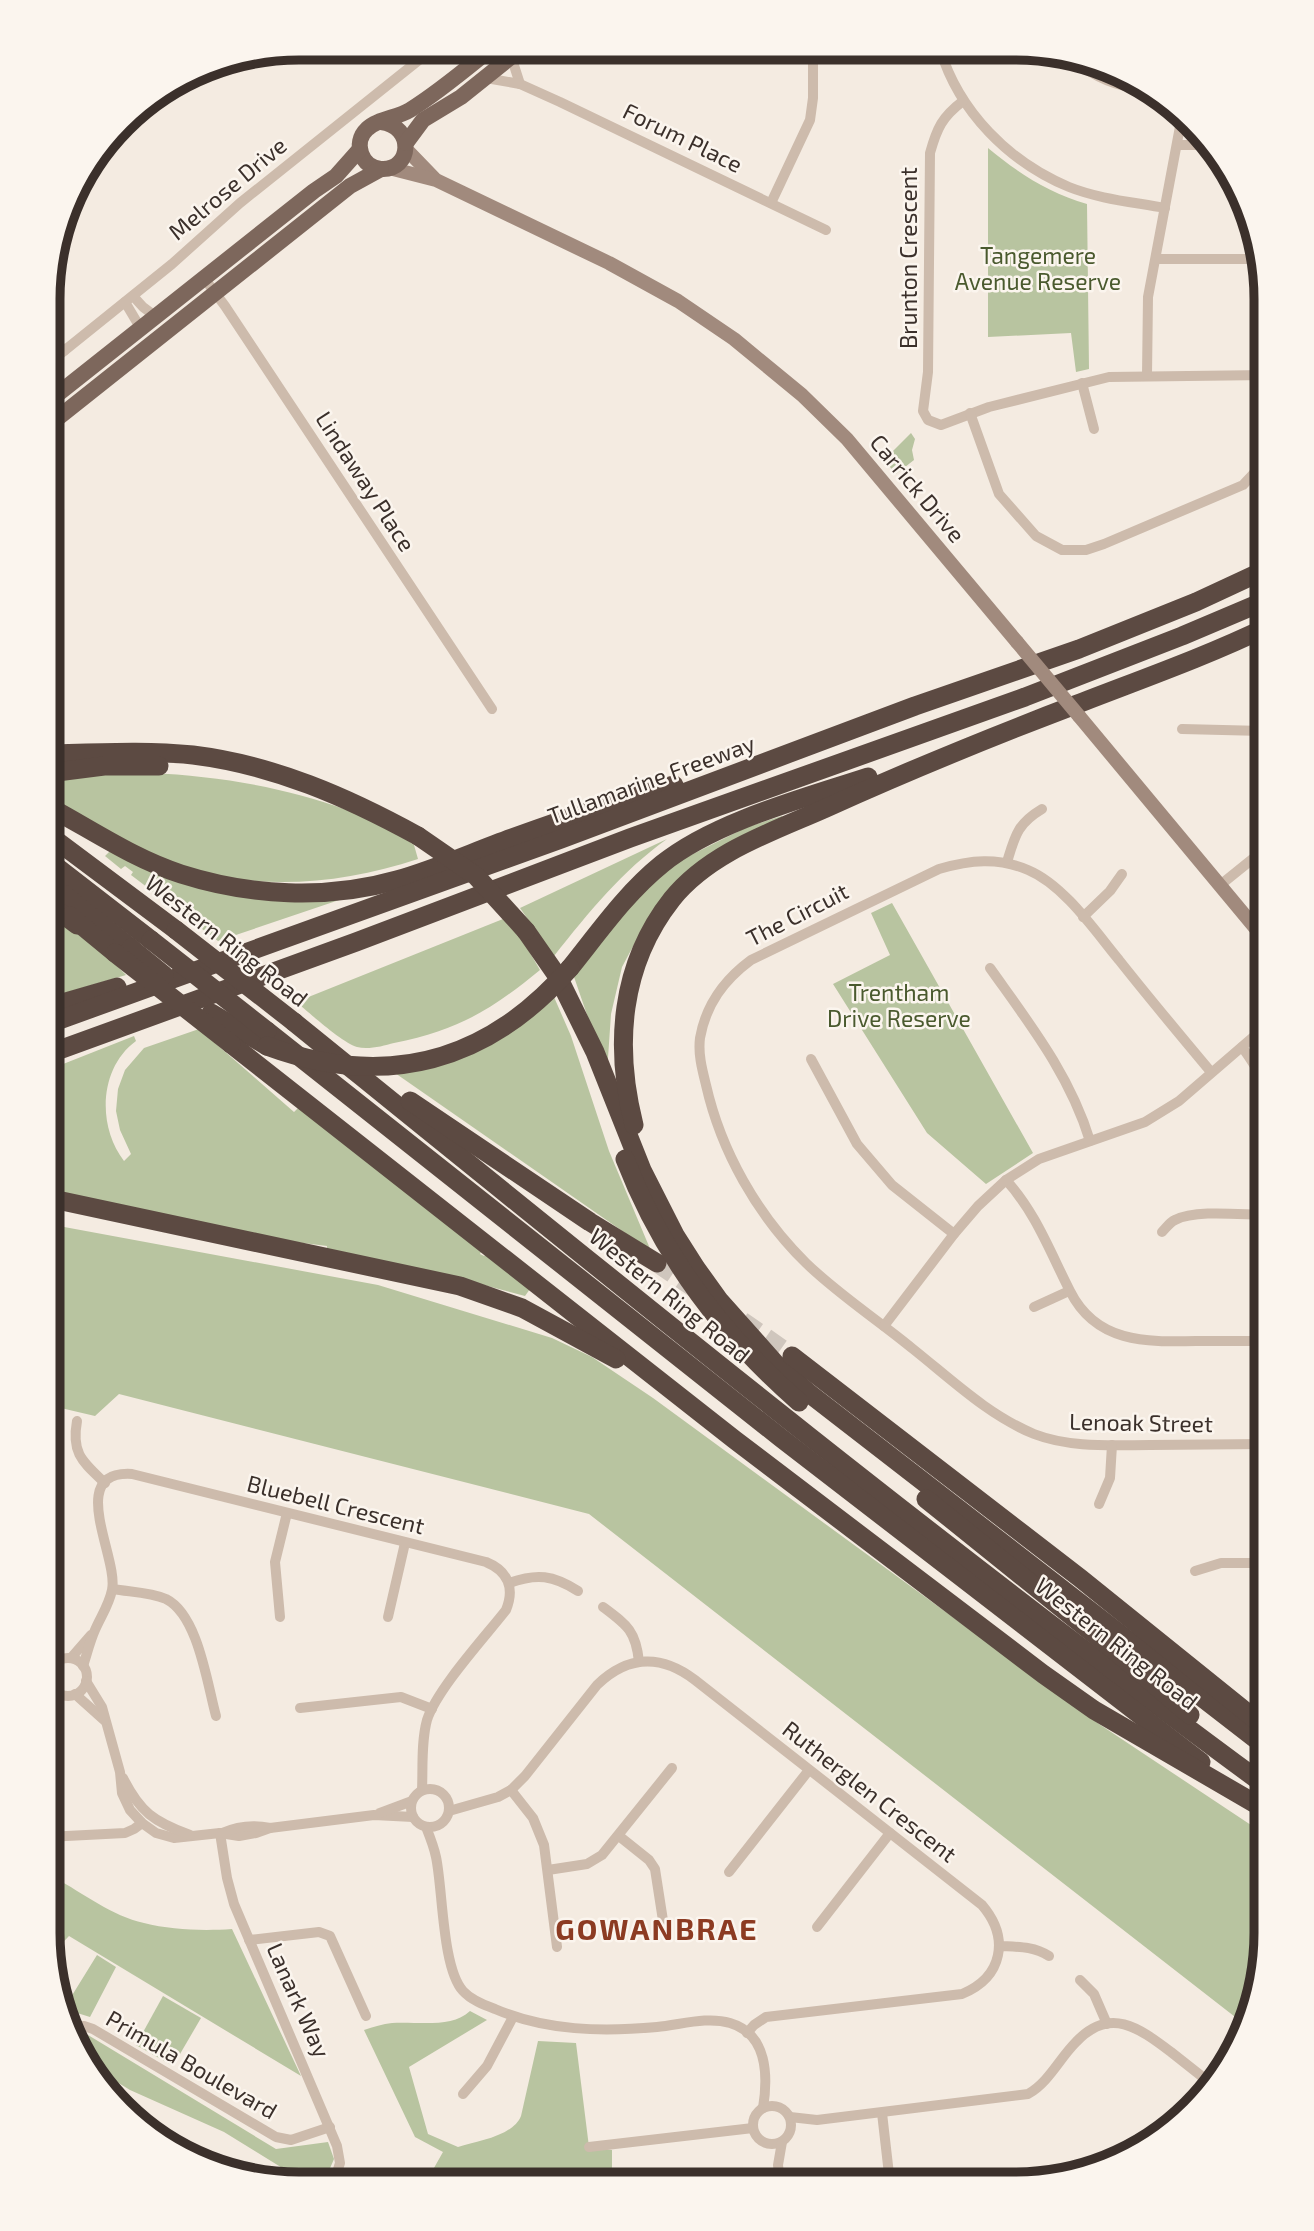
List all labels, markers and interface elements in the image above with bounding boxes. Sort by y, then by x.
street label: Forum Place [619,96,747,178]
street label: Melrose Drive [162,131,292,245]
street label: Brunton Crescent [894,167,922,349]
park label: Tangemere Avenue Reserve [955,241,1121,295]
street label: Lindaway Place [310,406,422,556]
street label: Carrick Drive [865,428,971,548]
street label: Tullamarine Freeway [544,728,758,830]
street label: Western Ring Road [140,868,314,1012]
street label: The Circuit [741,876,853,952]
park label: Trentham Drive Reserve [827,978,971,1032]
street label: Western Ring Road [584,1222,756,1368]
street label: Lenoak Street [1069,1407,1213,1437]
street label: Bluebell Crescent [244,1468,428,1540]
street label: Western Ring Road [1030,1571,1204,1715]
street label: Rutherglen Crescent [777,1714,963,1868]
district label: GOWANBRAE [555,1910,759,1946]
street label: Lanark Way [261,1938,337,2062]
street label: Primula Boulevard [102,2004,282,2124]

